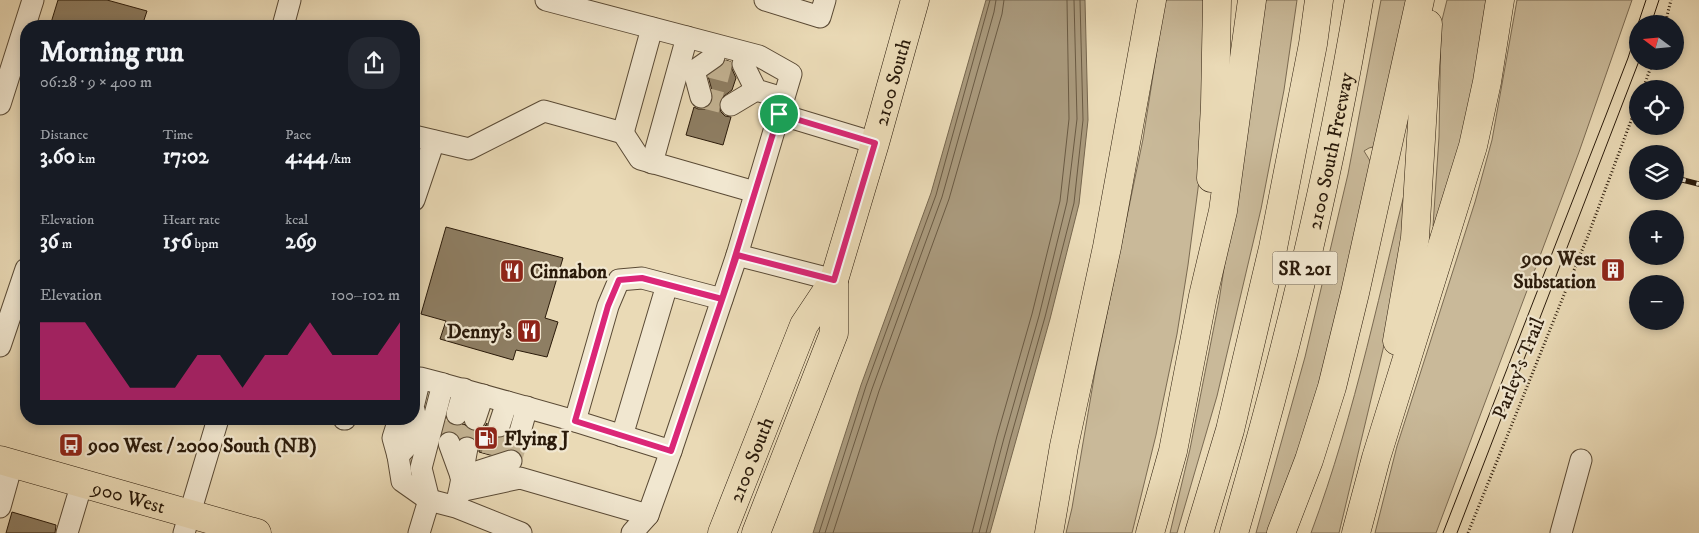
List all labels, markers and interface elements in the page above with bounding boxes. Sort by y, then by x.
north arrow [1629,15,1684,70]
map controls [1629,15,1684,330]
text: Morning run [40,35,184,70]
street label: 2100 South [869,35,918,129]
button: share [348,37,400,89]
street label: 2100 South Freeway [1303,70,1360,232]
text: 06:28 · 9 × 400 m [40,72,152,92]
button: locate [1629,80,1684,135]
pin [758,93,800,135]
icon: arrive [765,100,793,128]
text: Distance [40,126,88,144]
text: Time [163,126,193,144]
text: Pace [285,126,311,144]
text: 3.60 [40,144,75,170]
text: 17:02 [163,144,209,170]
text: 4:44 [285,144,327,170]
button: layers [1629,145,1684,200]
text: km [75,150,96,168]
text: /km [327,150,351,168]
button: + [1629,210,1684,265]
text: Elevation [40,211,94,229]
text: Heart rate [163,211,220,229]
text: kcal [285,211,308,229]
text: 36 [40,229,59,255]
text: 156 [163,229,192,255]
text: 269 [285,229,317,255]
text: m [59,235,72,253]
text: bpm [192,235,219,253]
place label: 900 West Substation [1513,247,1597,295]
road number: SR 201 [1272,252,1338,284]
building icon: 900 West Substation [1600,257,1626,283]
restaurant icon: Cinnabon [499,258,525,284]
place label: Cinnabon [530,260,608,285]
button: − [1629,275,1684,330]
text: Elevation [40,285,102,305]
text: 100–102 m [331,285,400,305]
street label: Parley's Trail [1488,314,1551,423]
restaurant icon: Denny's [516,318,542,344]
place label: Denny's [447,320,512,345]
street label: 2100 South [724,413,781,506]
fuel station icon: Flying J [473,425,499,451]
place label: Flying J [504,427,569,452]
bus stop icon: 900 West / 2000 South (NB) [58,432,84,458]
place label: 900 West / 2000 South (NB) [86,434,317,459]
street label: 900 West [88,476,168,520]

